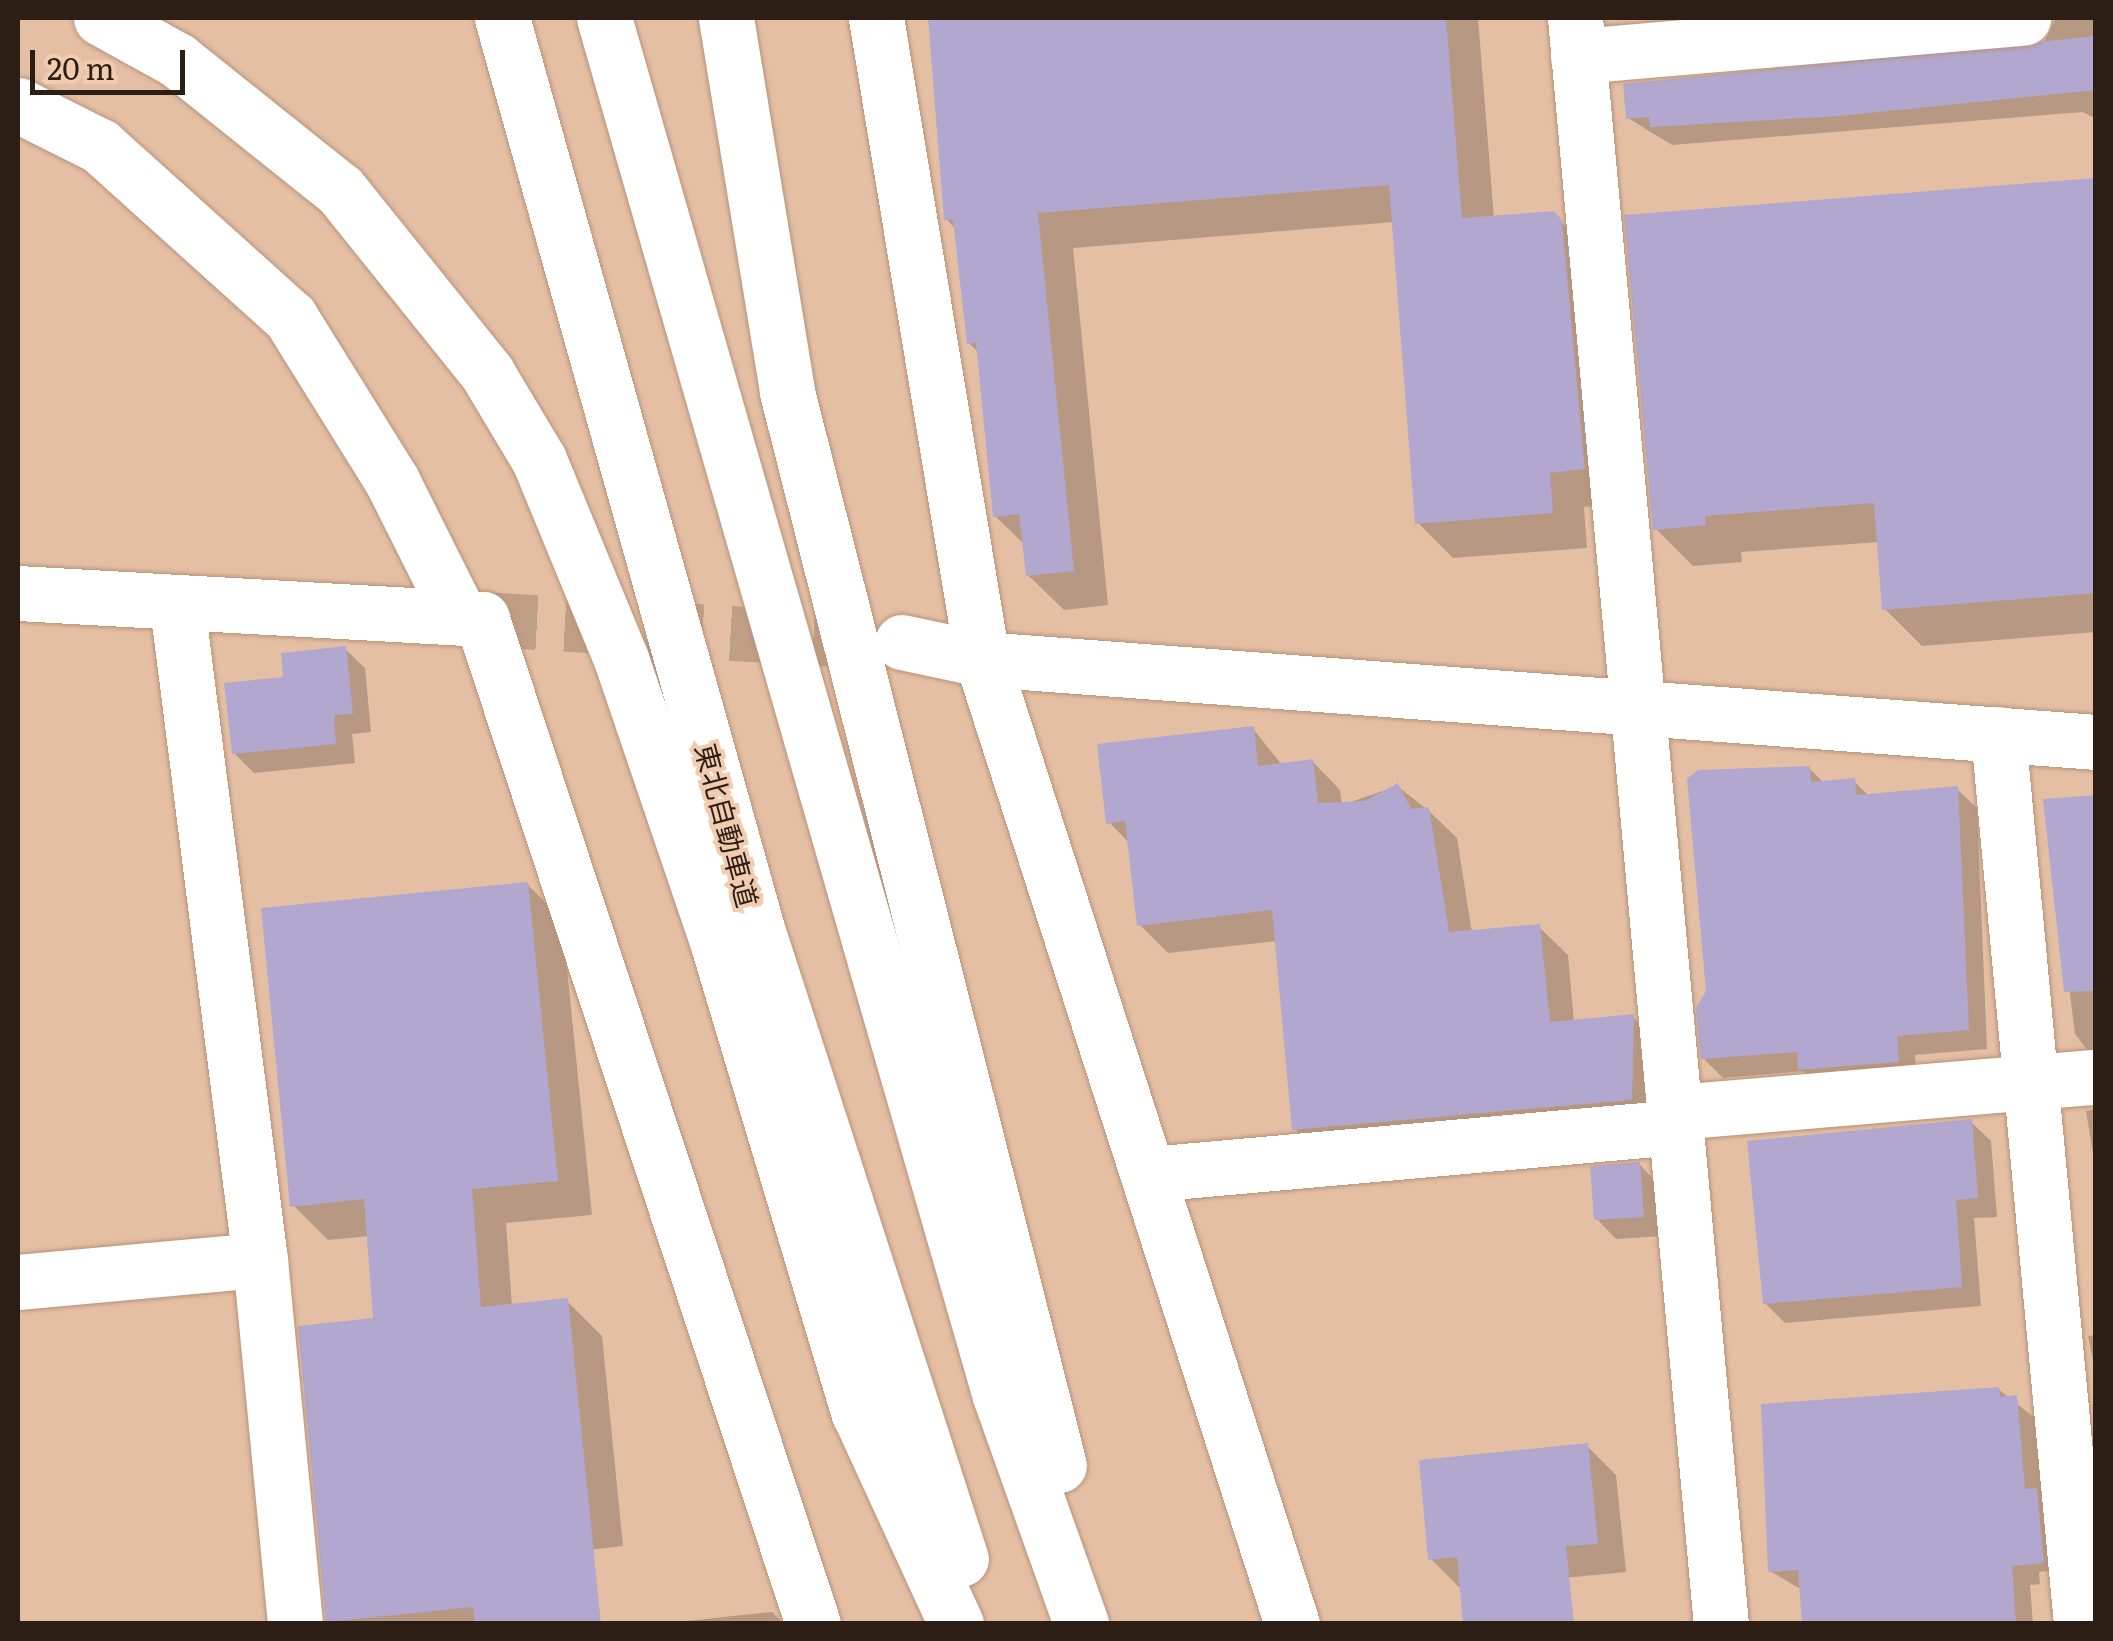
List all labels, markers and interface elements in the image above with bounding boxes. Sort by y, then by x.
scale bar [35,30,190,92]
text: 20 m [47,45,115,89]
street label: 東北自動車道 [690,740,766,910]

